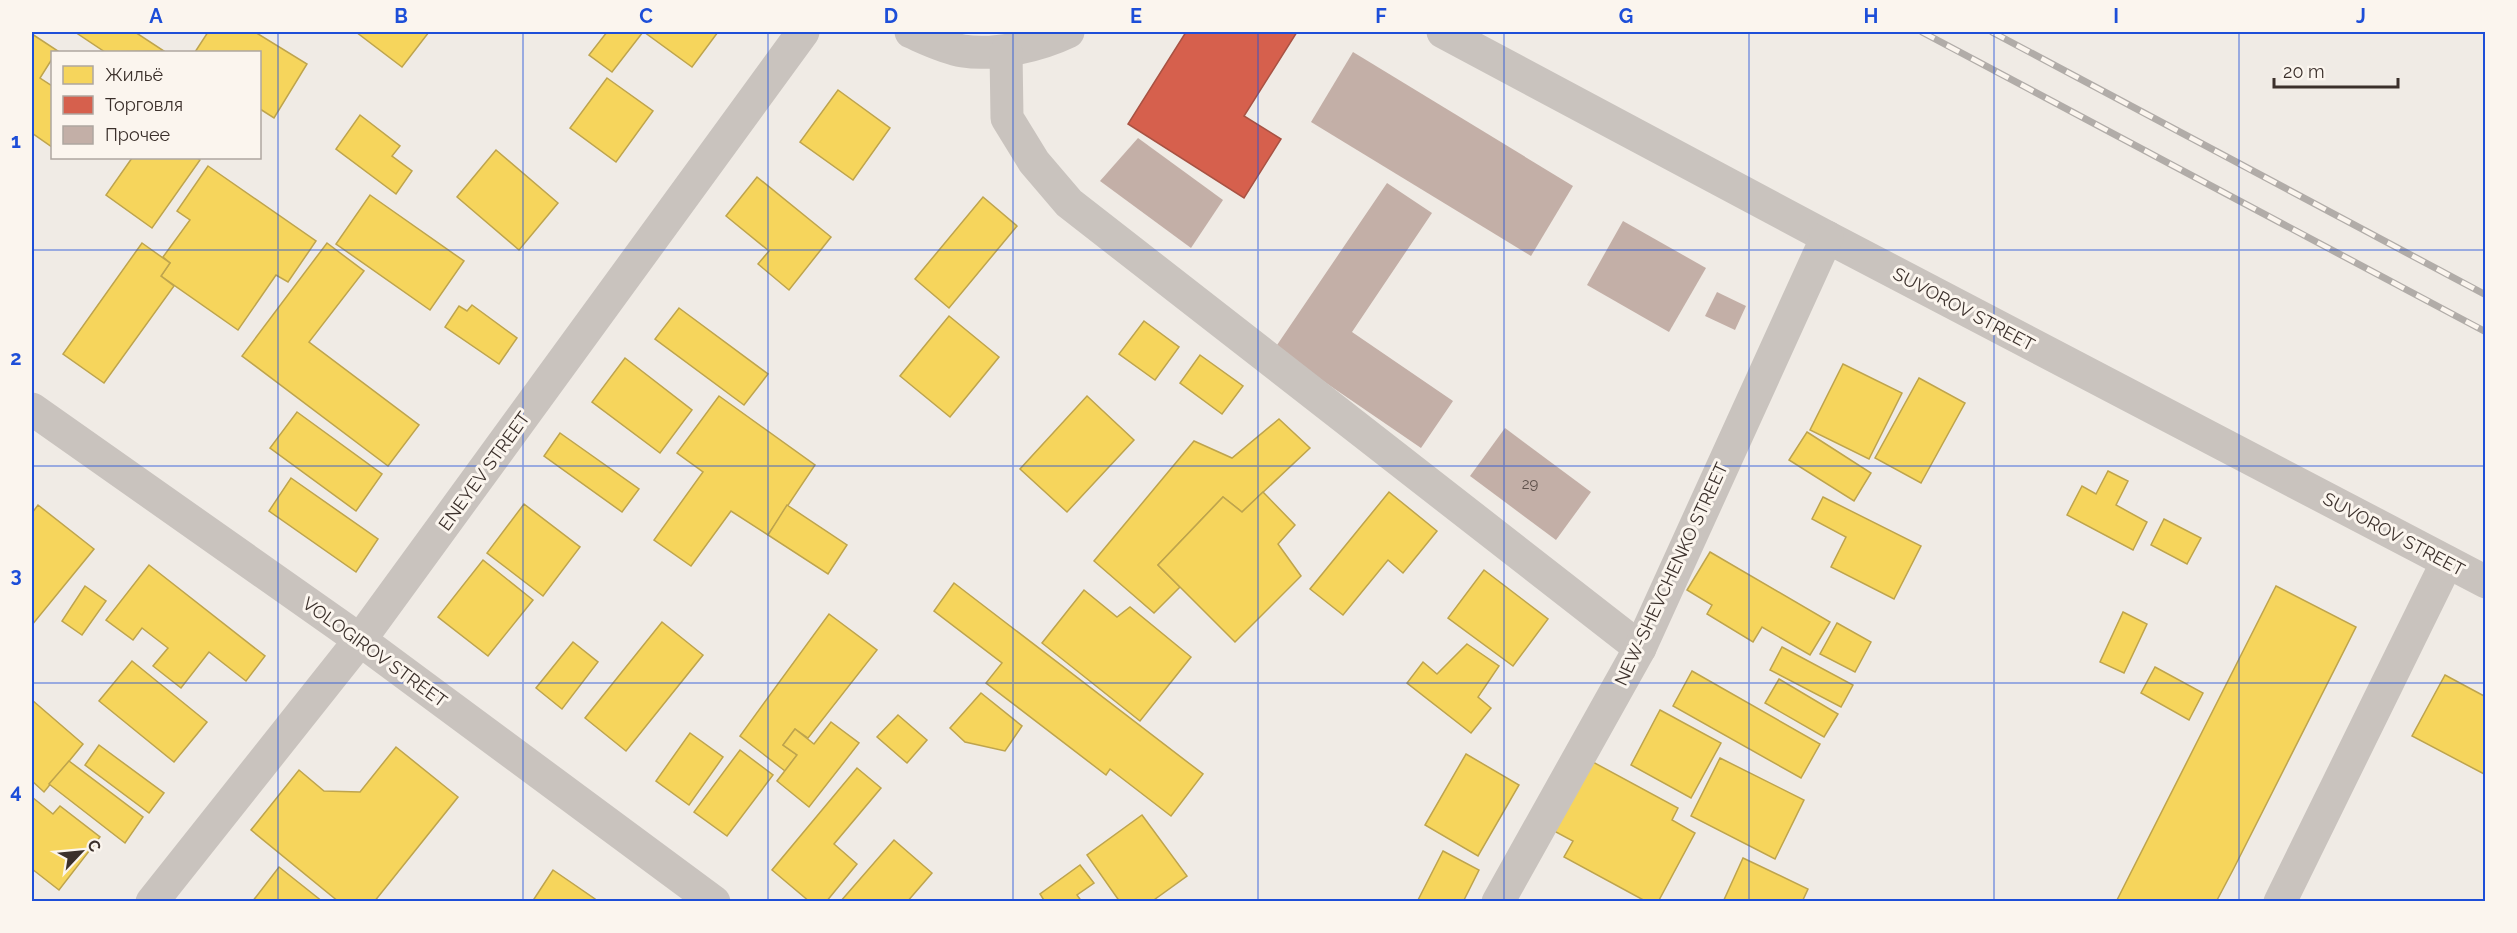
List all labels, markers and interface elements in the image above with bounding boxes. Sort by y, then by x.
text: A [149,4,163,28]
text: B [394,4,408,28]
text: C [639,4,653,28]
text: D [884,4,898,28]
text: E [1130,4,1142,28]
text: F [1375,4,1387,28]
text: G [1619,4,1633,28]
text: H [1864,4,1878,28]
text: I [2113,4,2119,28]
text: J [2356,4,2366,28]
legend [51,51,261,159]
scale bar [2274,51,2398,89]
text: 20 m [2283,61,2325,82]
text: Жильё [105,64,163,85]
text: Торговля [105,94,183,115]
text: Прочее [105,124,171,145]
text: 1 [11,129,21,153]
street label: SUVOROV STREET [1890,263,2038,355]
text: 2 [10,346,22,370]
street label: ENEYEV STREET [434,408,534,534]
street label: NEW-SHEVCHENKO STREET [1610,459,1732,689]
house number: 29 [1522,475,1539,493]
street label: SUVOROV STREET [2320,488,2468,580]
text: 3 [10,563,22,587]
street label: VOLOGIROV STREET [299,592,451,712]
text: 4 [10,779,22,803]
north arrow [51,822,111,882]
text: С [83,837,105,855]

